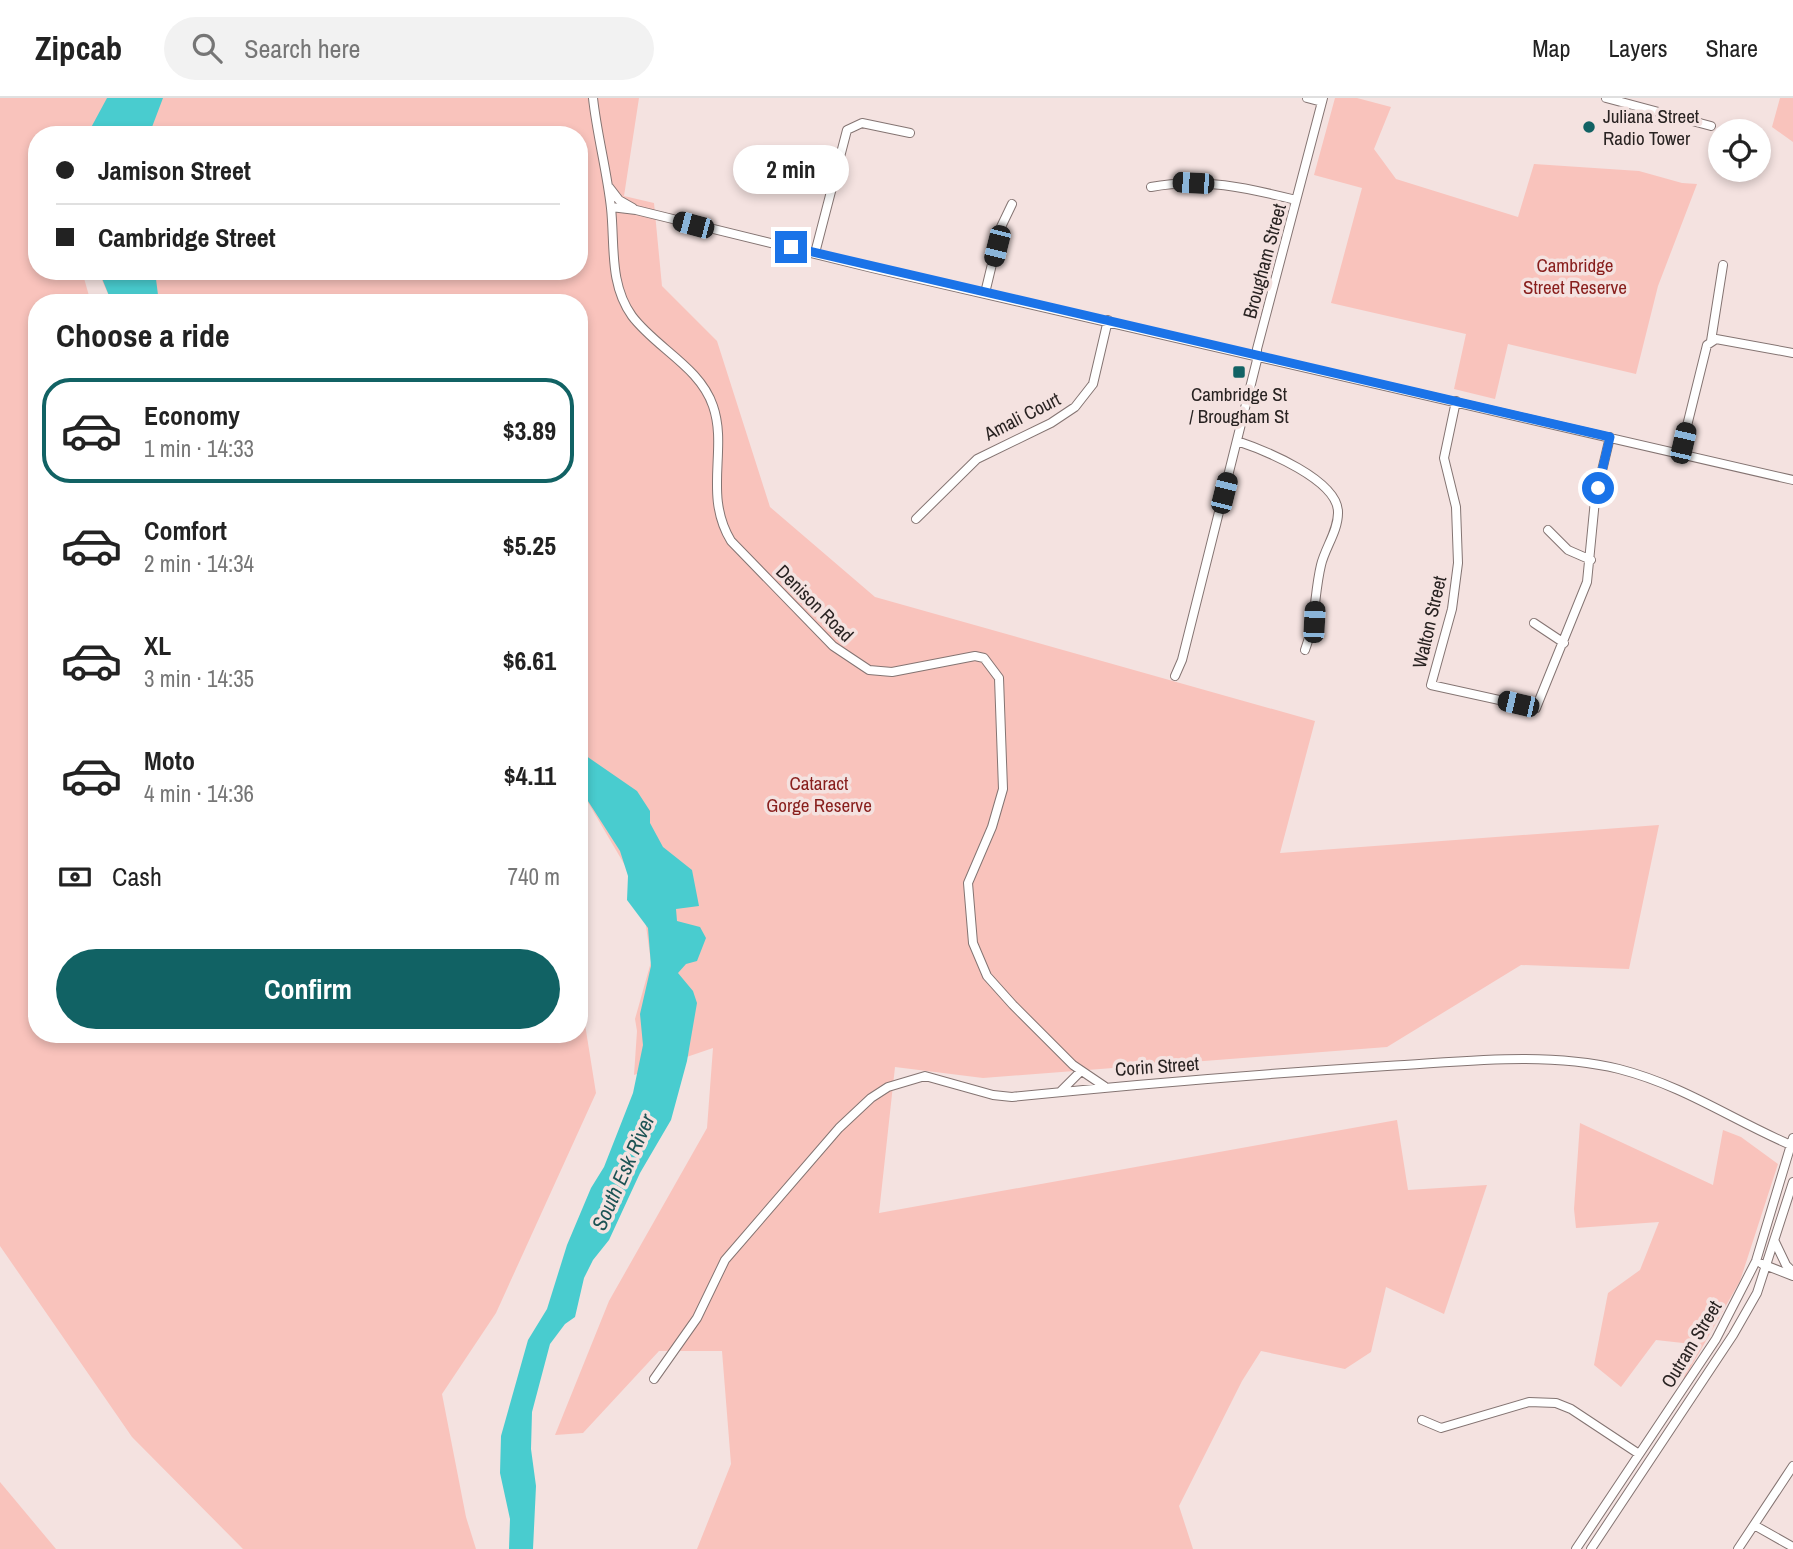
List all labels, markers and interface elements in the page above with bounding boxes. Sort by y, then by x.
search box [164,17,654,80]
text: Zipcab [35,26,122,70]
icon: search [188,29,226,67]
text: Search here [244,31,360,66]
text: Map [1532,32,1570,64]
text: Layers [1608,32,1667,64]
text: Share [1705,32,1758,64]
place label: Juliana Street Radio Tower [1603,103,1700,151]
marker: Juliana Street Radio Tower [1581,119,1597,135]
map controls [1708,119,1771,182]
button: locate [1708,119,1771,182]
callout: 2 min [733,145,849,194]
text: Jamison Street [98,153,251,188]
text: 2 min [766,154,816,185]
car [1172,171,1215,195]
street label: Brougham Street [1236,200,1292,321]
car [670,209,717,241]
text: Cambridge Street [98,220,276,255]
car [982,223,1013,269]
route end [775,231,807,263]
park label: Cambridge Street Reserve [1523,252,1627,300]
text: Choose a ride [56,314,230,357]
marker: Cambridge St / Brougham St [1231,364,1247,380]
place label: Cambridge St / Brougham St [1189,381,1289,429]
street label: Amali Court [979,385,1065,447]
text: Economy [144,398,240,433]
icon: car [60,399,123,462]
text: $3.89 [503,413,556,448]
car [1669,420,1698,466]
text: 1 min · 14:33 [144,433,254,464]
car [1209,470,1240,516]
route start [1582,472,1614,504]
text: Comfort [144,513,227,548]
icon: car [60,514,123,577]
text: $5.25 [503,528,556,563]
text: 2 min · 14:34 [144,548,254,579]
street label: Denison Road [771,559,859,647]
street label: Walton Street [1406,573,1452,671]
car [1303,600,1326,644]
text: XL [144,628,171,663]
icon: car [60,629,123,692]
text: $6.61 [503,643,556,678]
text: 3 min · 14:35 [144,663,254,694]
car [1496,689,1541,719]
text: Moto [144,743,195,778]
icon: car [60,744,123,807]
text: $4.11 [504,758,556,793]
park label: Cataract Gorge Reserve [766,770,872,818]
text: 4 min · 14:36 [144,778,254,809]
icon: cash [56,858,94,896]
text: Cash [112,859,162,894]
text: 740 m [508,861,560,892]
button: Confirm [56,949,560,1029]
street label: Corin Street [1114,1050,1200,1082]
water label: South Esk River [584,1108,662,1235]
street label: Outram Street [1655,1295,1728,1393]

